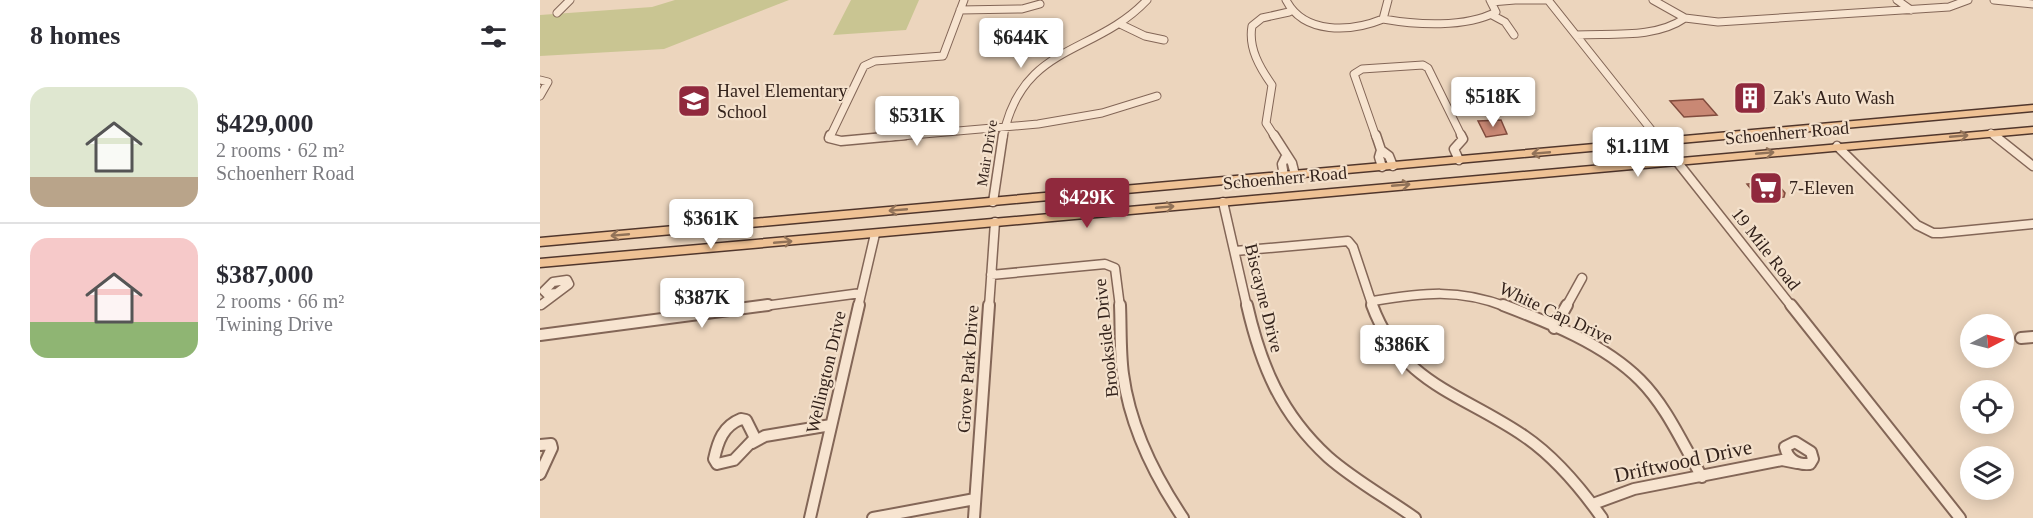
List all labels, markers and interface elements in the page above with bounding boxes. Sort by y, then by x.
pin: $644K [979,18,1063,69]
icon: filters [477,20,510,53]
text: 8 homes [30,21,120,50]
text: $644K [993,26,1049,48]
pin: $518K [1451,77,1535,128]
building icon: Zak's Auto Wash [1732,80,1768,116]
place label: Havel Elementary School [717,81,847,122]
school or university icon: Havel Elementary School [676,83,712,119]
text: $518K [1465,85,1521,107]
place label: Zak's Auto Wash [1773,88,1894,108]
pin: $531K [875,96,959,147]
text: $531K [889,104,945,126]
text: $429,000 [216,109,314,138]
icon: home [78,111,150,183]
street label: Mair Drive [974,118,1000,187]
street label: Schoenherr Road [1724,118,1850,148]
pin: $1.11M [1589,127,1687,178]
one-way arrow [1949,130,1969,141]
text: $1.11M [1607,135,1669,157]
text: 2 rooms · 62 m² [216,139,344,161]
one-way arrow [1754,147,1774,158]
one-way arrow [1531,148,1551,159]
text: Schoenherr Road [216,162,354,184]
street label: Schoenherr Road [1222,163,1348,193]
supermarket icon: 7-Eleven [1748,170,1784,206]
pin: $429K [1045,178,1129,229]
place label: 7-Eleven [1789,178,1854,198]
one-way arrow [1391,179,1411,190]
text: $429K [1059,186,1115,208]
pin: $361K [669,199,753,250]
one-way arrow [1155,201,1175,212]
street label: 19 Mile Road [1728,204,1804,294]
one-way arrow [888,205,908,216]
text: $361K [683,207,739,229]
one-way arrow [610,230,630,241]
one-way arrow [772,236,792,247]
street label: Biscayne Drive [1241,242,1287,355]
text: $387,000 [216,260,314,289]
icon: home [78,262,150,334]
pin: $387K [660,278,744,329]
street label: Brookside Drive [1090,278,1122,398]
street label: White Cap Drive [1496,278,1616,348]
text: $387K [674,286,730,308]
text: 2 rooms · 66 m² [216,290,344,312]
street label: Grove Park Drive [954,304,982,434]
street label: Wellington Drive [802,309,850,435]
text: Twining Drive [216,313,333,335]
north arrow [1960,314,2014,368]
map controls [1960,314,2014,500]
pin: $386K [1360,325,1444,376]
text: $386K [1374,333,1430,355]
button: locate [1960,380,2014,434]
street label: Driftwood Drive [1612,435,1754,487]
button: layers [1960,446,2014,500]

